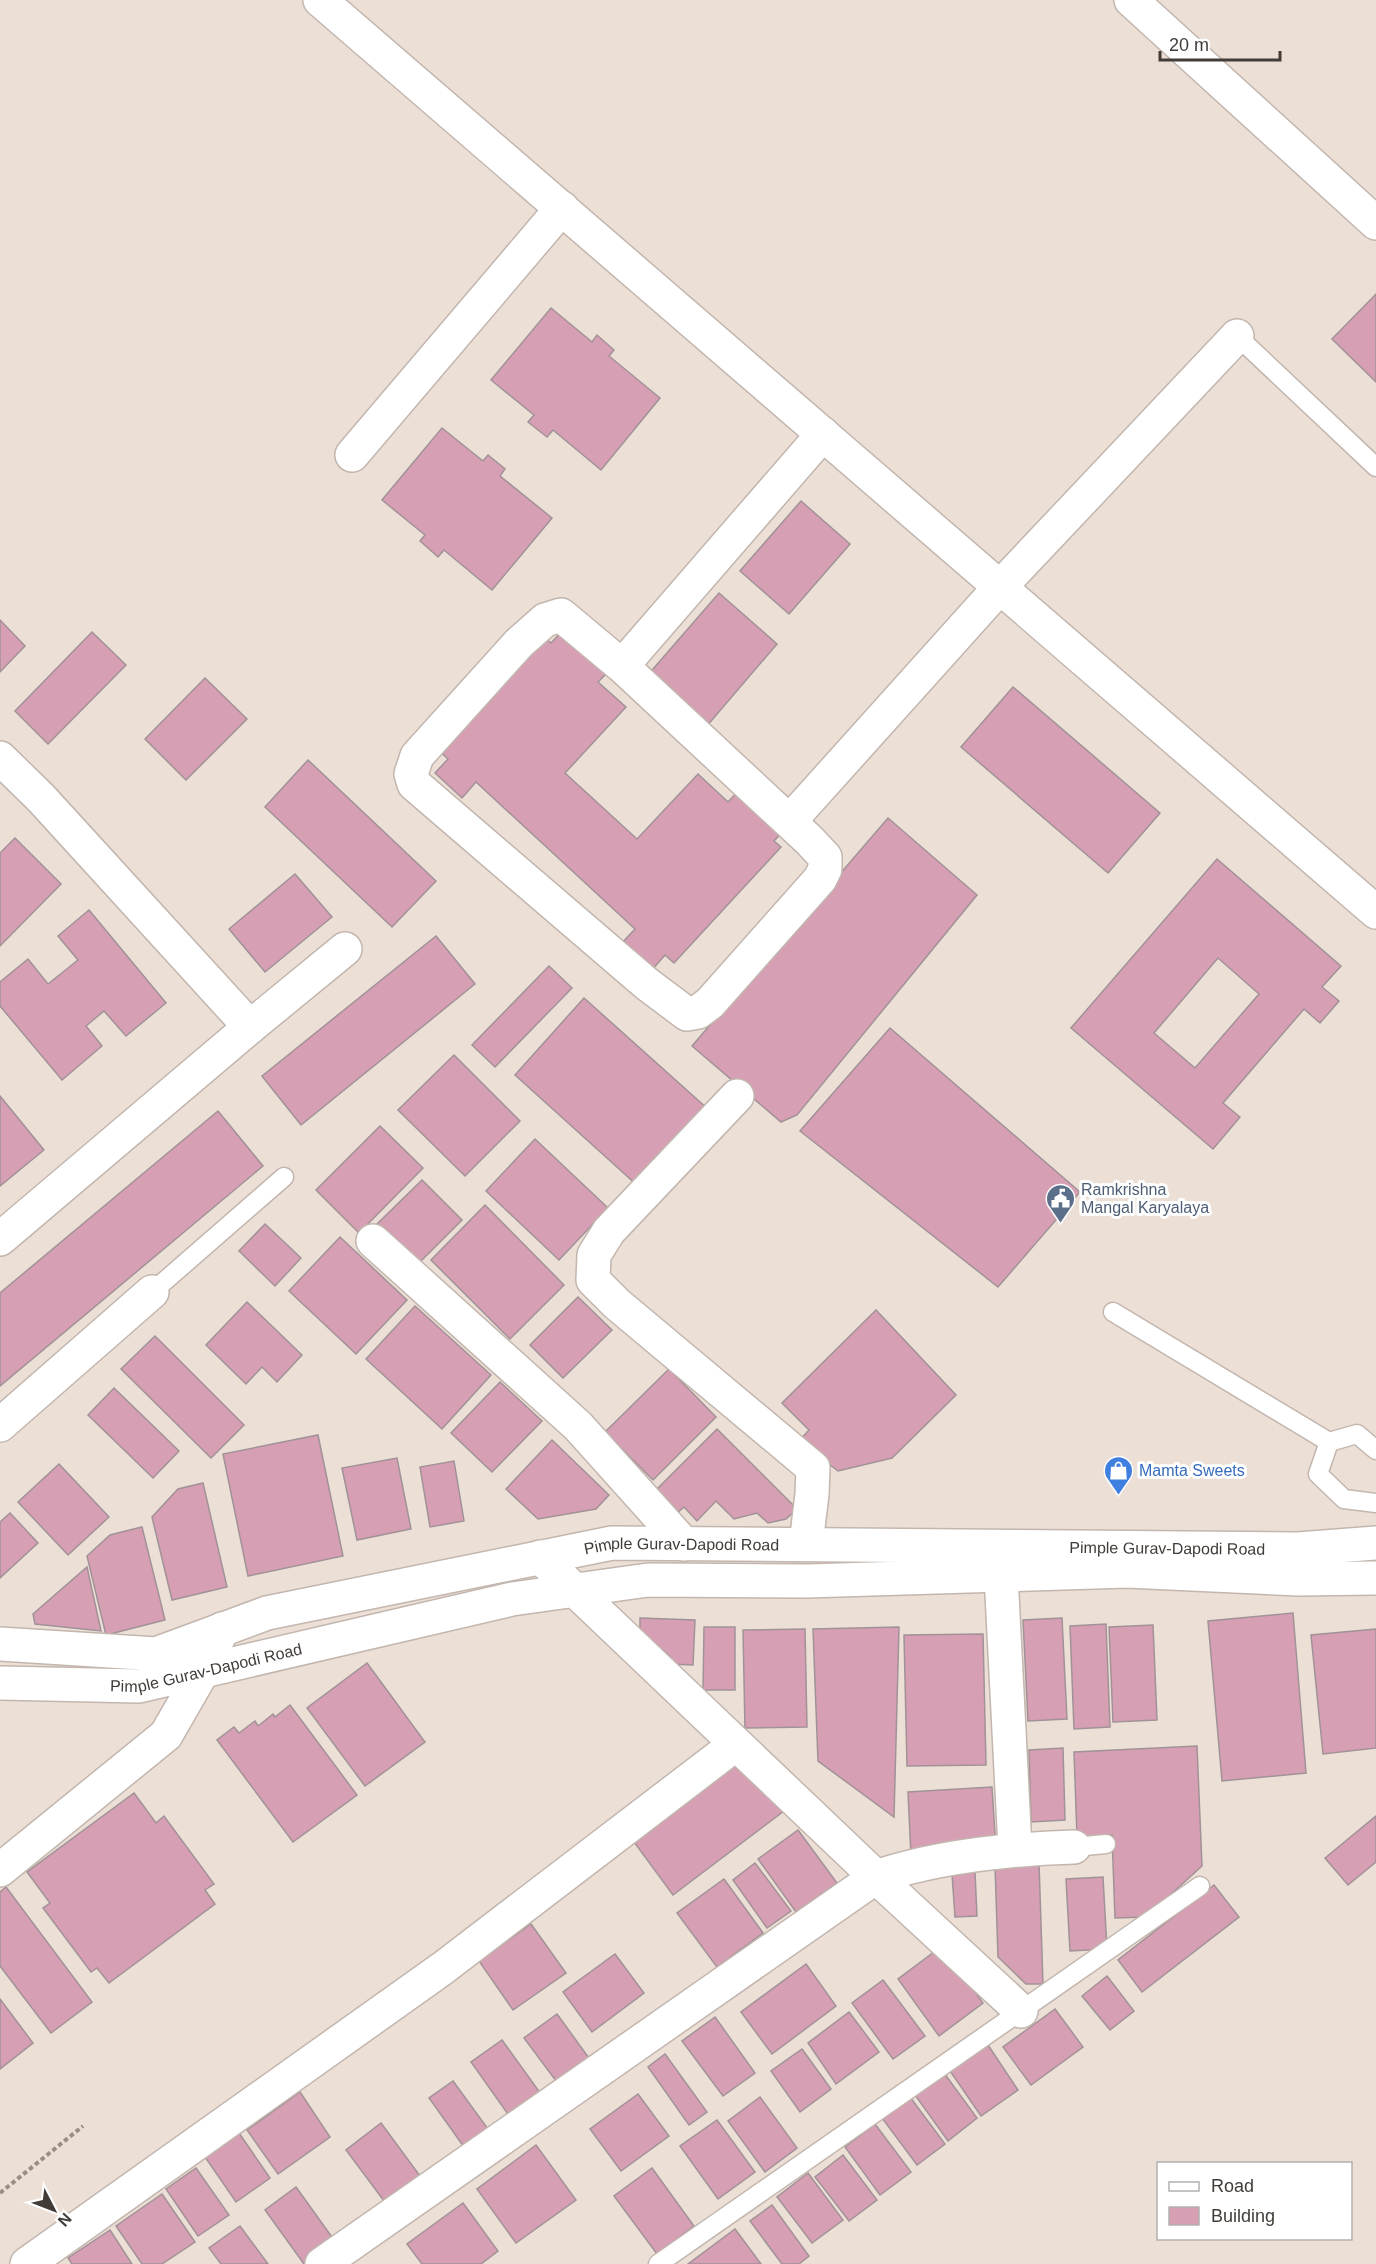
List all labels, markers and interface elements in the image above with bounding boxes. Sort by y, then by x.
scale bar [1160,24,1280,62]
text: 20 m [1169,35,1209,55]
place label: Ramkrishna Mangal Karyalaya [1081,1181,1209,1216]
public building icon: Ramkrishna Mangal Karyalaya [1044,1182,1076,1224]
shop icon: Mamta Sweets [1102,1454,1134,1496]
place label: Mamta Sweets [1139,1462,1245,1479]
street label: Pimple Gurav-Dapodi Road [582,1534,779,1557]
street label: Pimple Gurav-Dapodi Road [1069,1539,1265,1557]
street label: Pimple Gurav-Dapodi Road [110,1640,303,1695]
legend [1157,2162,1352,2240]
text: Road [1211,2176,1254,2196]
north arrow [24,2180,84,2240]
text: Building [1211,2206,1275,2226]
text: N [55,2210,75,2230]

